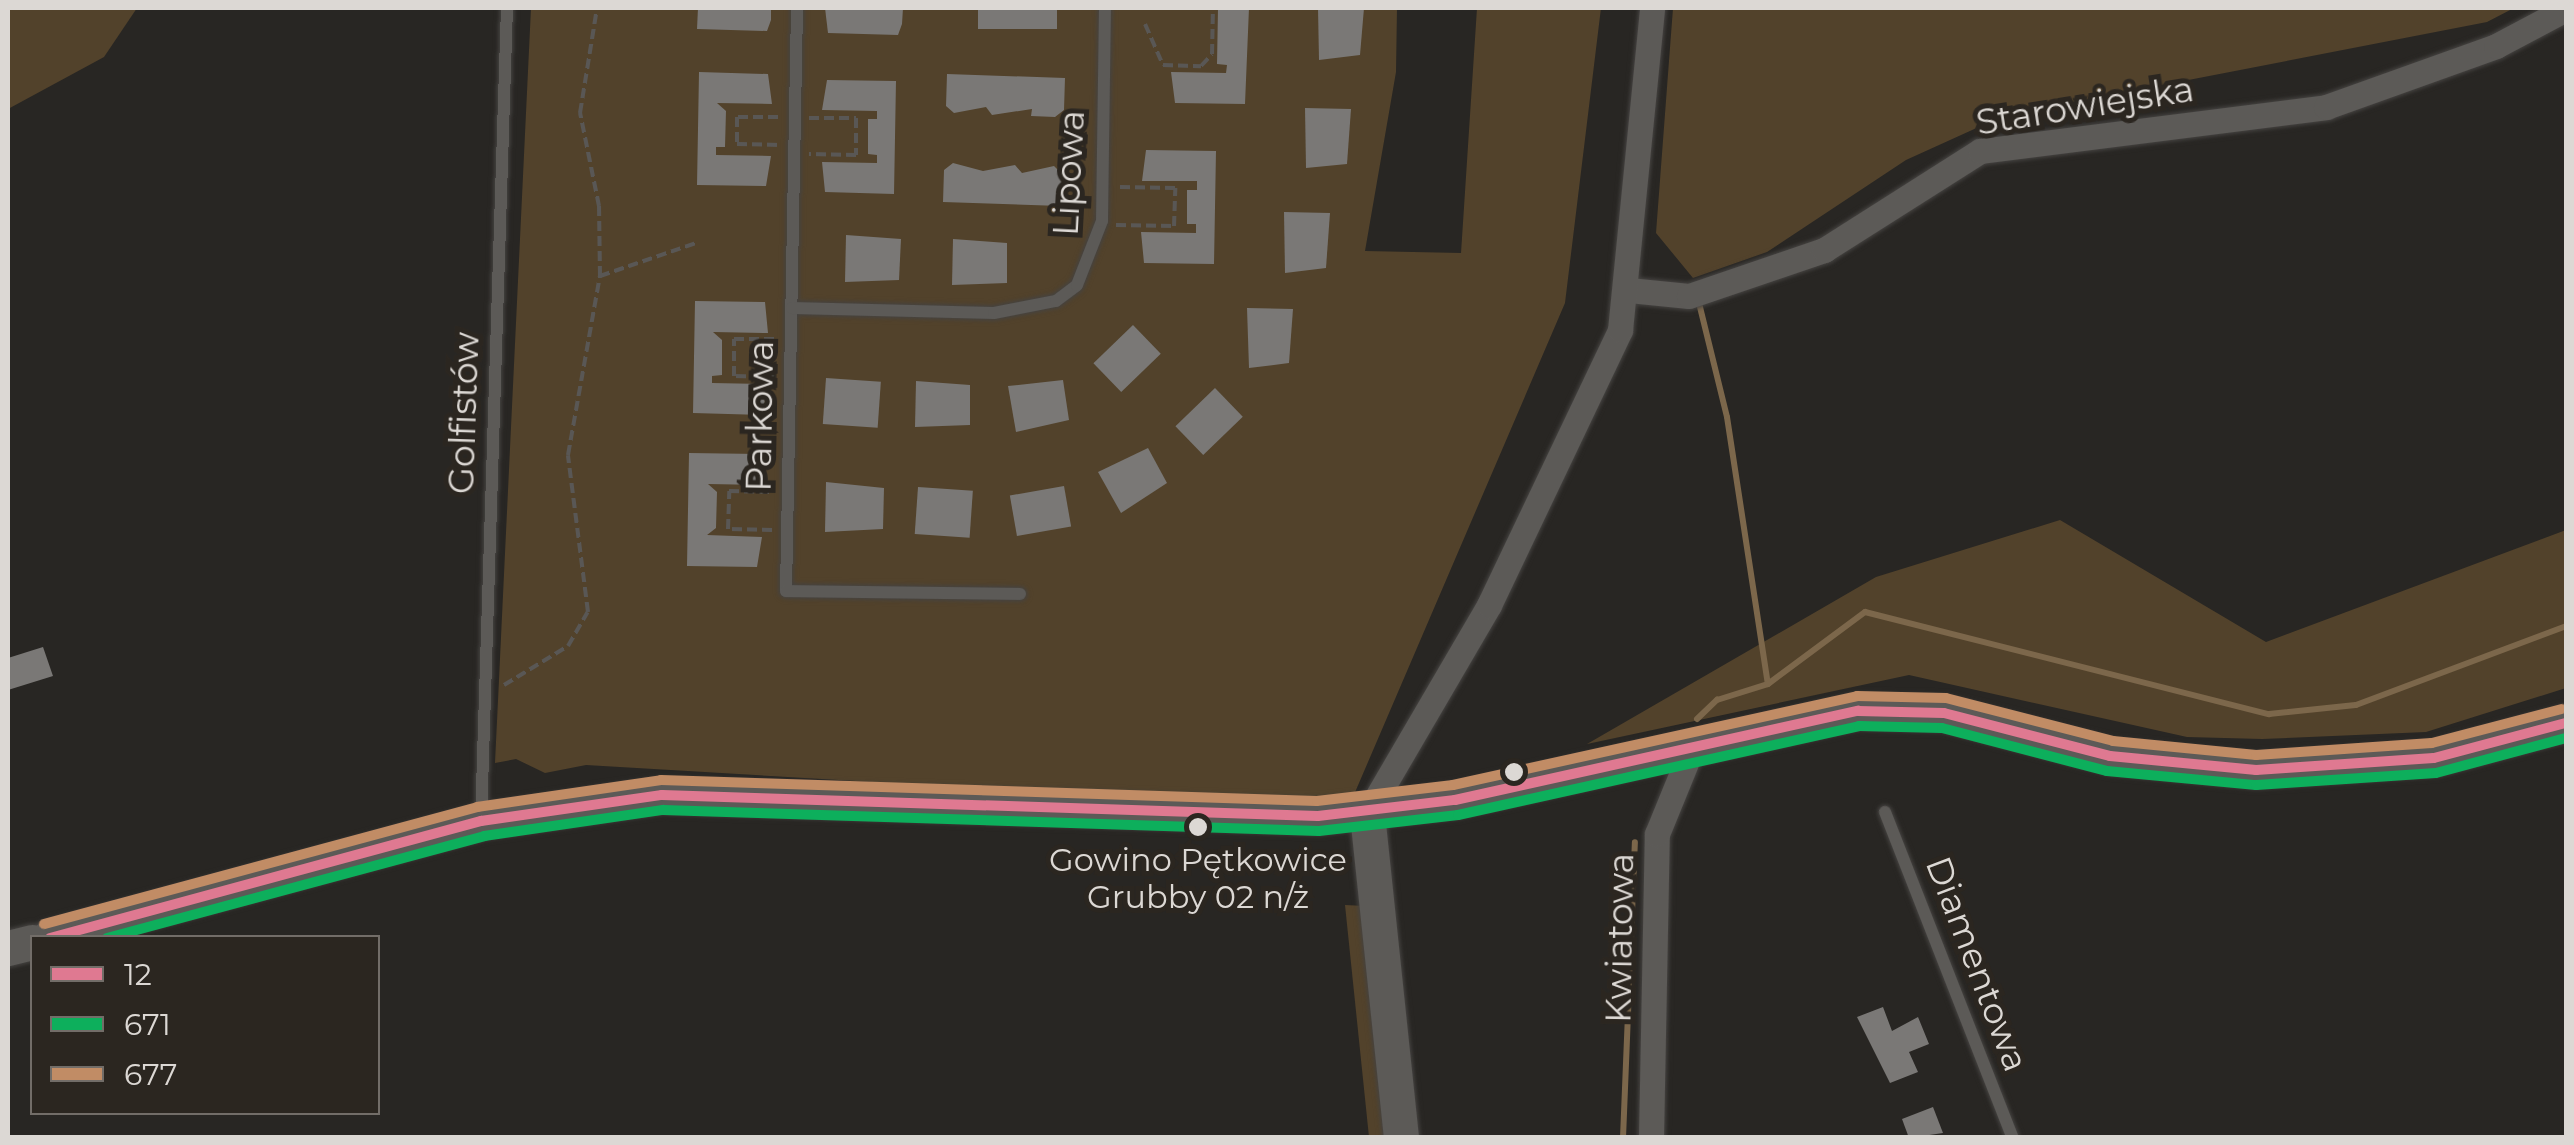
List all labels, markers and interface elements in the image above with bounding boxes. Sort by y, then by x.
street label: Starowiejska [1973,68,2197,144]
street label: Lipowa [1045,109,1093,237]
street label: Golfistów [440,331,488,495]
street label: Parkowa [738,340,782,492]
unlabelled marker [1504,762,1524,782]
marker: Gowino Pętkowice Grubby 02 n/ż [1188,817,1208,837]
place label: Gowino Pętkowice Grubby 02 n/ż [1049,842,1347,917]
street label: Diamentowa [1917,851,2037,1077]
street label: Kwiatowa [1598,853,1642,1023]
legend [30,935,380,1115]
text: 12 [124,956,152,993]
text: 671 [124,1006,171,1043]
text: 677 [124,1056,177,1093]

